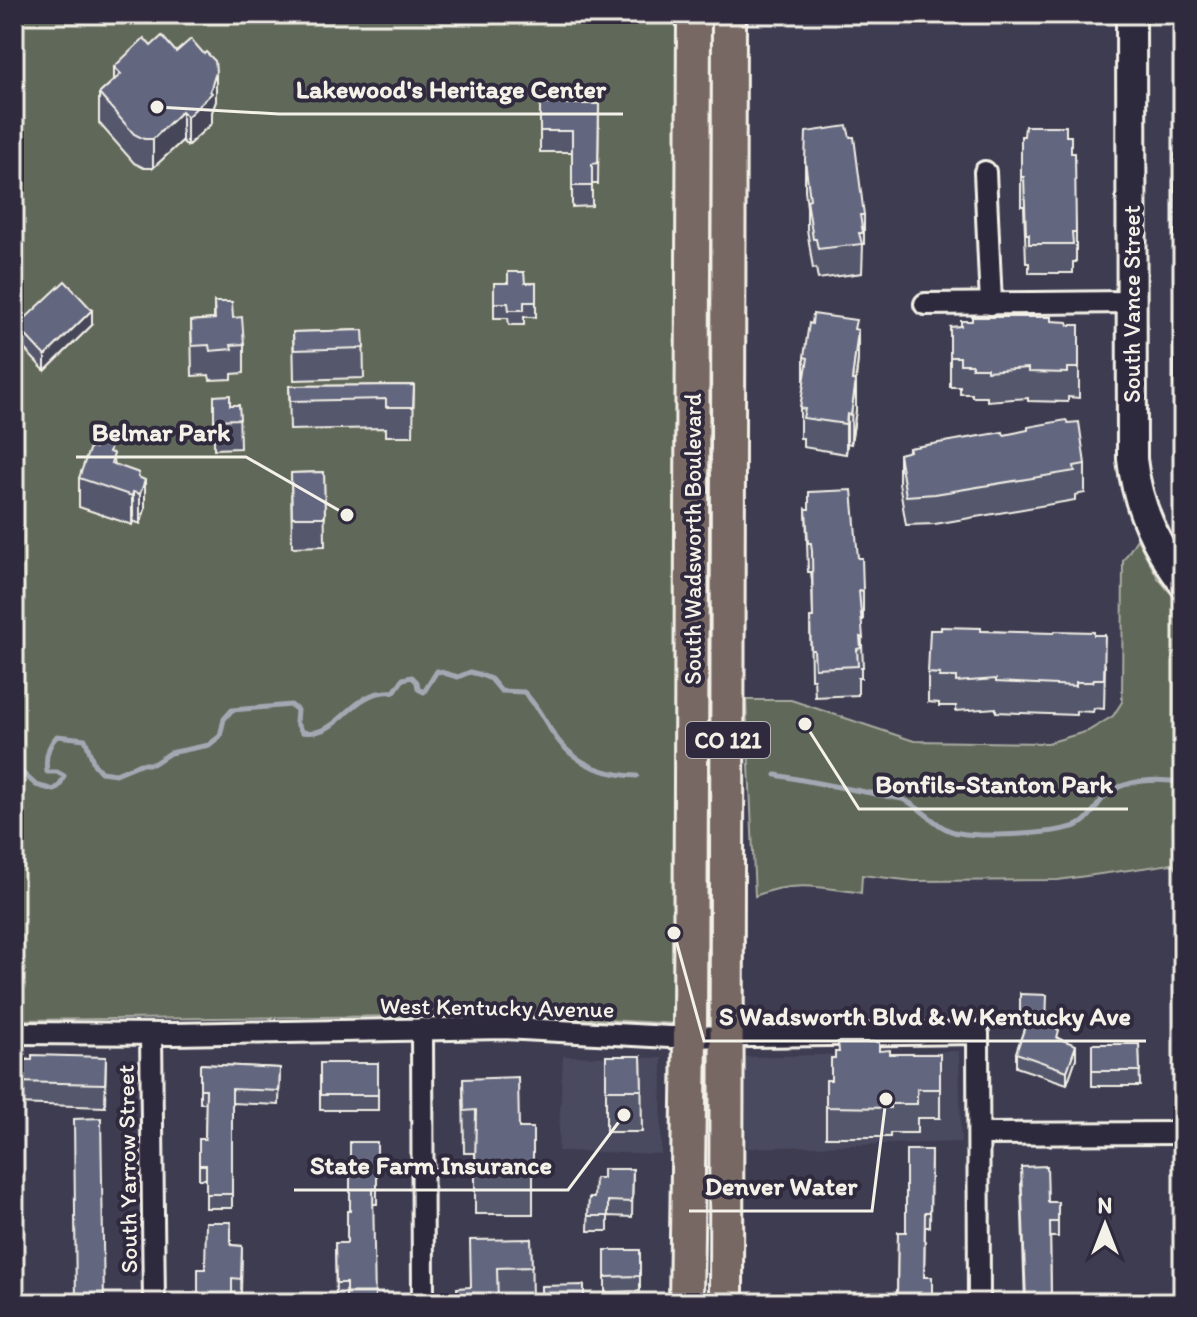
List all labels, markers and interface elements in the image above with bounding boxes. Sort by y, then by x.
callout: Lakewood's Heritage Center [279,64,623,114]
text: Lakewood's Heritage Center [296,73,607,105]
street label: South Vance Street [1117,205,1146,403]
street label: South Wadsworth Boulevard [678,393,707,685]
callout: Belmar Park [76,407,246,457]
text: Belmar Park [92,416,231,448]
road number: CO 121 [686,722,770,758]
callout: Bonfils-Stanton Park [859,759,1128,809]
text: Bonfils-Stanton Park [875,768,1113,800]
street label: West Kentucky Avenue [379,990,615,1024]
callout: S Wadsworth Blvd & W Kentucky Ave [704,991,1146,1041]
text: S Wadsworth Blvd & W Kentucky Ave [719,1000,1131,1032]
street label: South Yarrow Street [111,1064,143,1274]
callout: State Farm Insurance [294,1140,568,1190]
text: State Farm Insurance [310,1149,552,1181]
callout: Denver Water [689,1161,872,1211]
text: Denver Water [705,1170,858,1202]
north arrow [1065,1185,1145,1265]
text: N [1098,1192,1112,1219]

